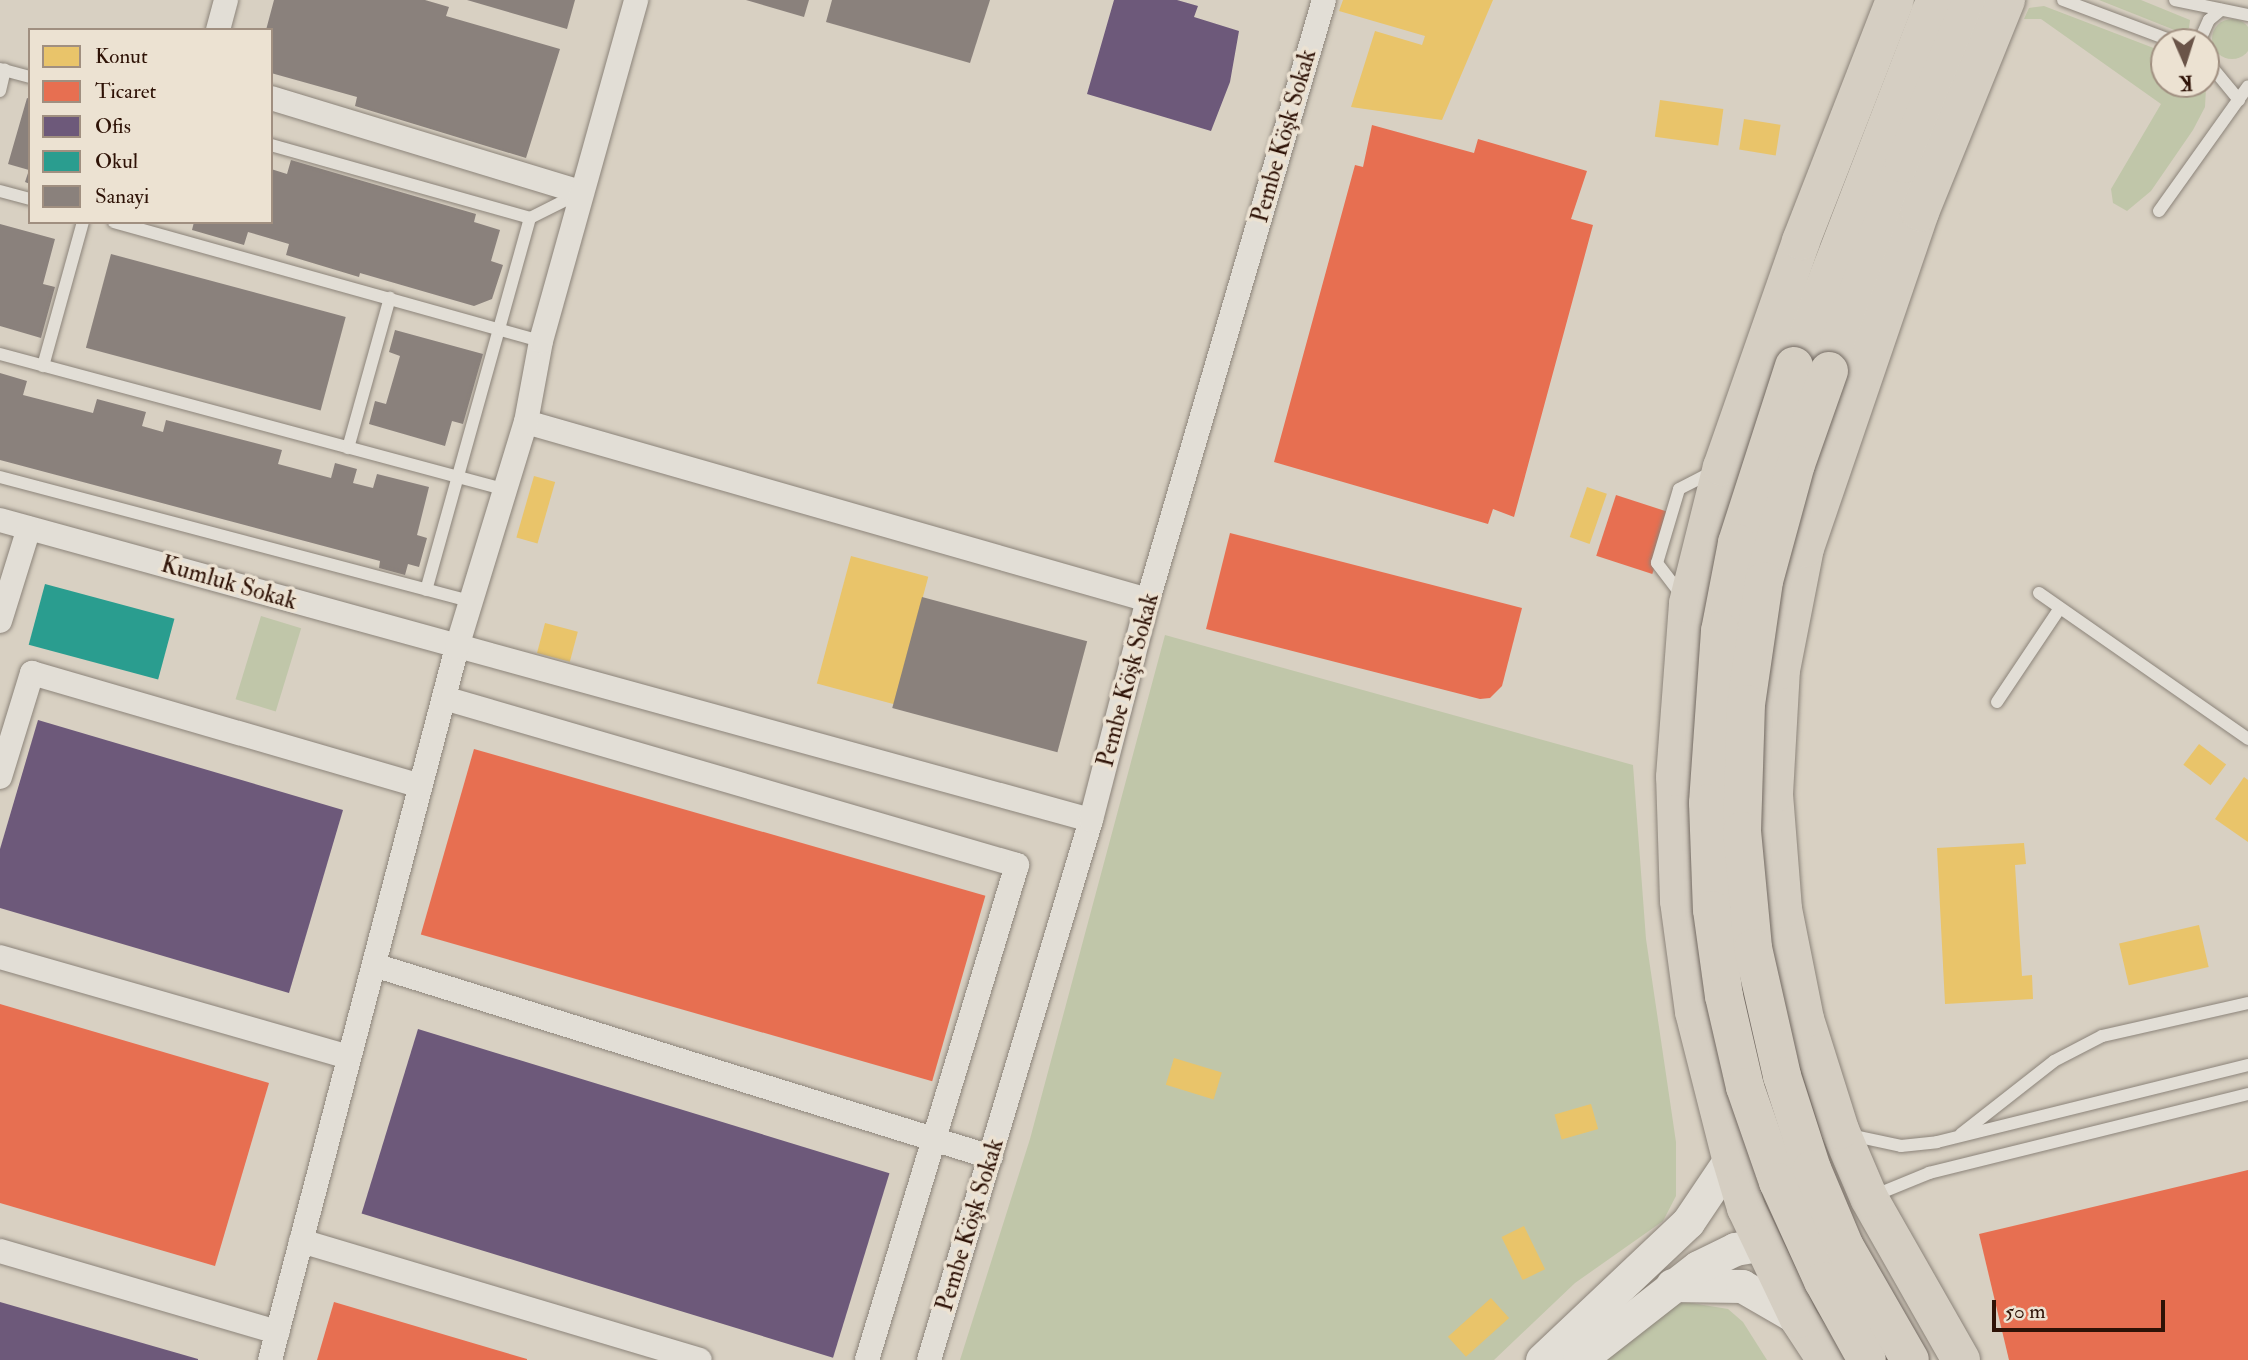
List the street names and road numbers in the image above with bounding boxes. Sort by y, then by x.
street label: Pembe Köşk Sokak [1245,46,1323,226]
street label: Kumluk Sokak [158,550,300,616]
street label: Pembe Köşk Sokak [1091,590,1165,770]
street label: Pembe Köşk Sokak [930,1135,1010,1315]

